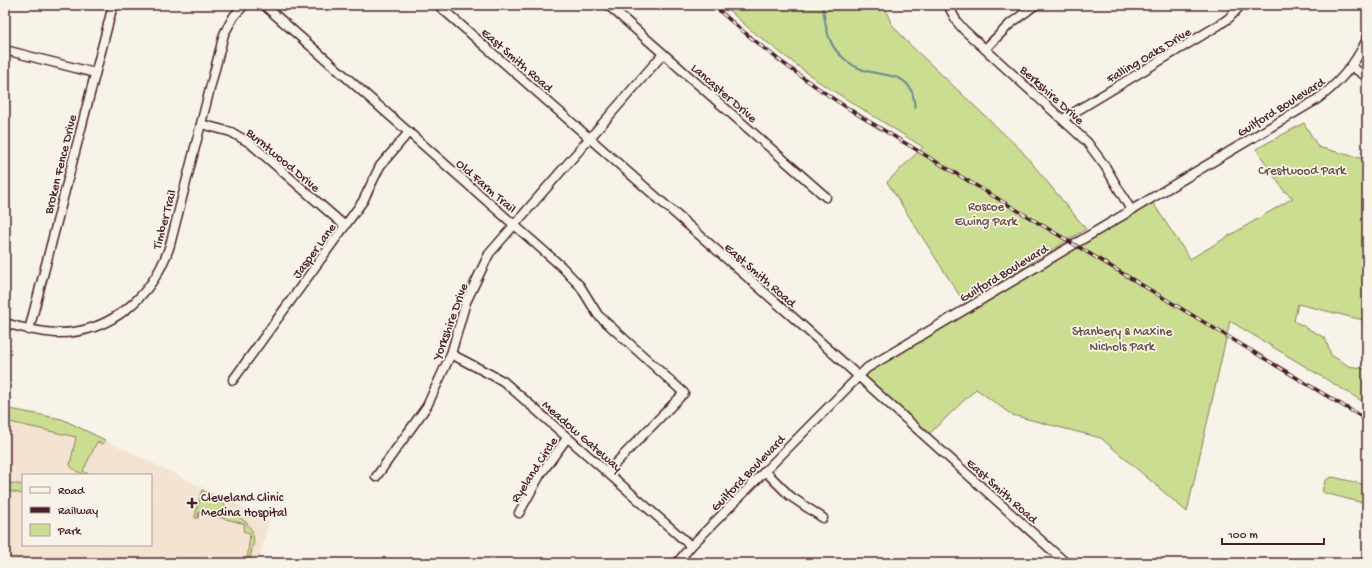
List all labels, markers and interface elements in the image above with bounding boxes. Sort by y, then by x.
street label: Falling Oaks Drive [1103,25,1195,88]
street label: East Smith Road [477,26,556,97]
street label: Lancaster Drive [687,61,760,127]
street label: Berkshire Drive [1015,62,1087,129]
street label: Guilford Boulevard [1235,74,1329,141]
street label: Broken Fence Drive [42,113,81,217]
street label: Burntwood Drive [242,125,322,196]
street label: Old Farm Trail [452,157,519,217]
park label: Crestwood Park [1258,164,1347,179]
street label: Timber Trail [150,188,181,252]
park label: Roscoe Ewing Park [955,200,1018,230]
street label: Jasper Lane [290,221,340,282]
street label: East Smith Road [720,241,799,312]
street label: Guilford Boulevard [957,241,1052,306]
street label: Yorkshire Drive [430,281,472,363]
park label: Stanbery & Maxine Nichols Park [1072,325,1172,355]
street label: Meadow Gateway [538,398,625,476]
street label: Guilford Boulevard [709,431,790,515]
street label: Ryeland Circle [508,434,562,506]
street label: East Smith Road [963,456,1041,529]
legend [22,474,152,546]
text: Road [58,485,85,499]
place label: Cleveland Clinic Medina Hospital [201,491,287,521]
marker: Cleveland Clinic Medina Hospital [186,497,198,509]
text: Railway [58,505,98,519]
scale bar [1222,520,1324,546]
text: Park [57,525,83,539]
text: 100 m [1227,529,1258,543]

